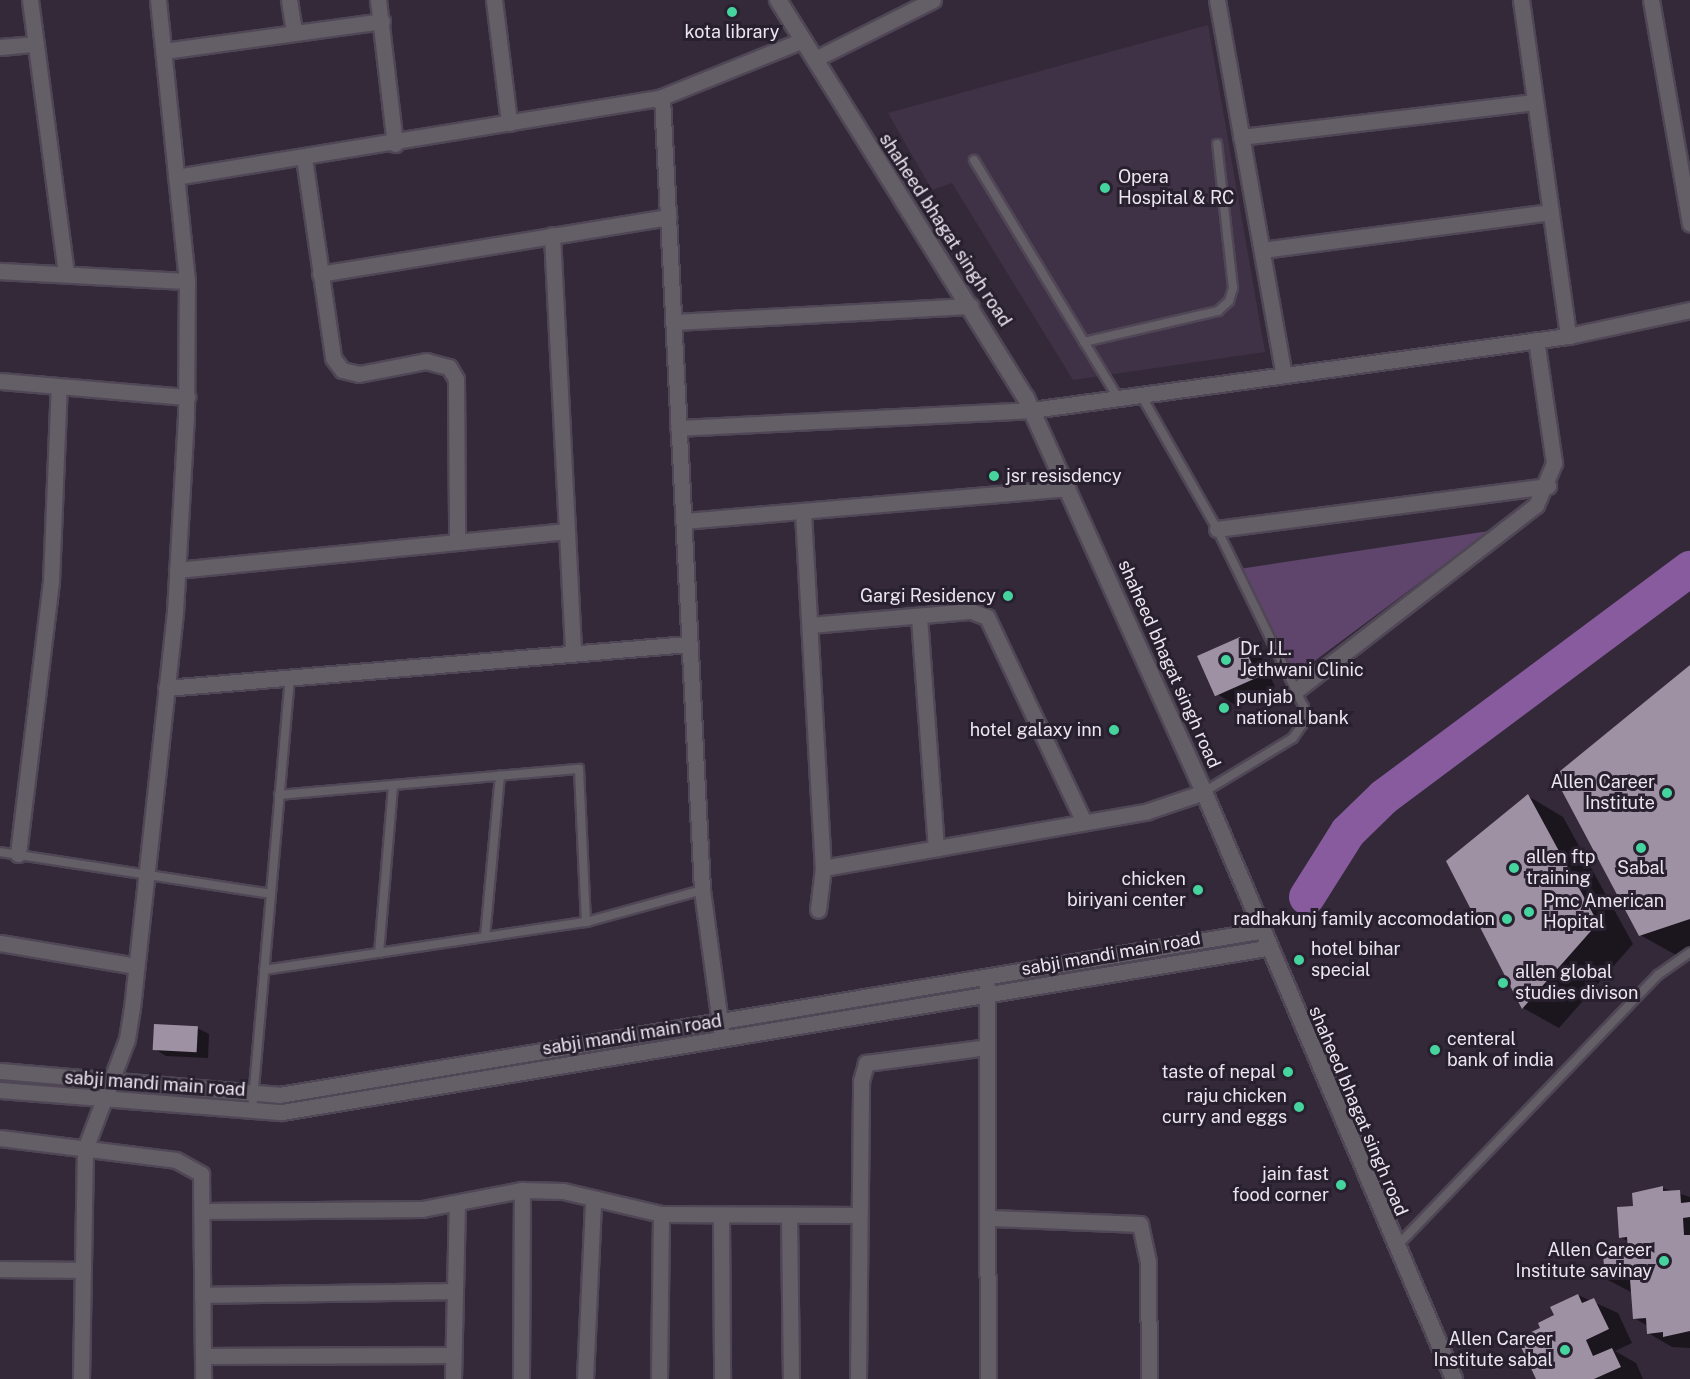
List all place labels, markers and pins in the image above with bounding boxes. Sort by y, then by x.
marker: kota library [725,5,739,19]
place label: kota library [685,21,779,43]
place label: Opera Hospital & RC [1118,167,1234,210]
marker: Opera Hospital & RC [1096,179,1114,197]
place label: jsr resisdency [1006,465,1122,487]
marker: jsr resisdency [987,469,1001,483]
place label: Gargi Residency [860,585,996,607]
marker: Gargi Residency [1001,589,1015,603]
place label: Dr. J.L. Jethwani Clinic [1240,639,1364,682]
marker: Dr. J.L. Jethwani Clinic [1217,651,1235,669]
place label: punjab national bank [1236,687,1349,730]
marker: punjab national bank [1217,701,1231,715]
place label: hotel galaxy inn [970,719,1102,741]
marker: hotel galaxy inn [1107,723,1121,737]
place label: Allen Career Institute [1551,772,1655,814]
marker: Allen Career Institute [1660,786,1674,800]
marker: Sabal [1634,841,1648,855]
place label: allen ftp training [1526,847,1595,890]
place label: Sabal [1617,857,1665,879]
marker: allen ftp training [1507,861,1521,875]
place label: chicken biriyani center [1067,869,1186,912]
marker: chicken biriyani center [1191,883,1205,897]
place label: Pmc American Hopital [1543,891,1664,934]
marker: Pmc American Hopital [1520,903,1538,921]
place label: radhakunj family accomodation [1233,908,1495,930]
marker: radhakunj family accomodation [1500,912,1514,926]
place label: hotel bihar special [1311,939,1401,982]
marker: hotel bihar special [1292,953,1306,967]
place label: allen global studies divison [1515,962,1639,1004]
marker: allen global studies divison [1496,976,1510,990]
place label: centeral bank of india [1447,1029,1554,1072]
marker: centeral bank of india [1428,1043,1442,1057]
place label: taste of nepal [1161,1061,1276,1083]
marker: taste of nepal [1281,1065,1295,1079]
place label: raju chicken curry and eggs [1162,1086,1287,1128]
marker: raju chicken curry and eggs [1292,1100,1306,1114]
place label: jain fast food corner [1232,1164,1329,1206]
marker: jain fast food corner [1334,1178,1348,1192]
place label: Allen Career Institute savinay [1515,1240,1652,1282]
marker: Allen Career Institute savinay [1657,1254,1671,1268]
place label: Allen Career Institute sabal [1433,1329,1553,1372]
marker: Allen Career Institute sabal [1558,1343,1572,1357]

